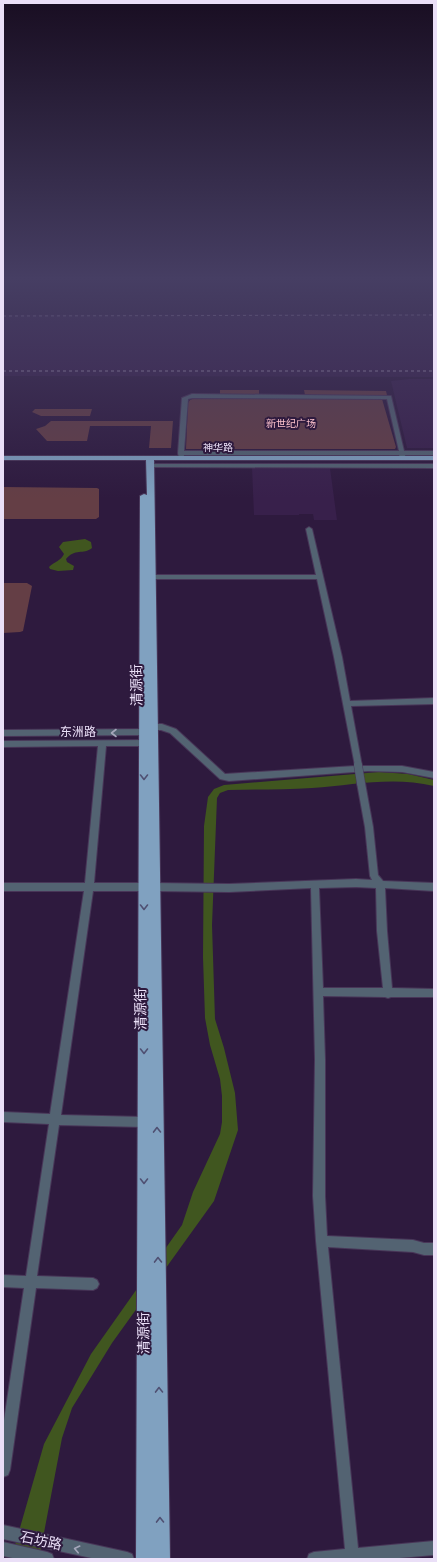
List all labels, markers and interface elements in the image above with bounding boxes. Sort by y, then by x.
park label: 新世纪广场 [266,417,316,431]
street label: 神华路 [203,441,233,455]
street label: 清源街 [127,664,147,706]
street label: 东洲路 [60,724,96,740]
one-way arrow [111,728,117,737]
one-way arrow [140,774,148,780]
one-way arrow [140,904,148,910]
street label: 清源街 [131,988,151,1030]
one-way arrow [140,1048,148,1054]
one-way arrow [153,1127,161,1133]
one-way arrow [140,1178,148,1184]
one-way arrow [154,1257,162,1263]
street label: 清源街 [134,1312,154,1354]
one-way arrow [155,1387,163,1393]
one-way arrow [156,1517,165,1523]
street label: 石坊路 [18,1527,64,1555]
one-way arrow [74,1545,80,1553]

